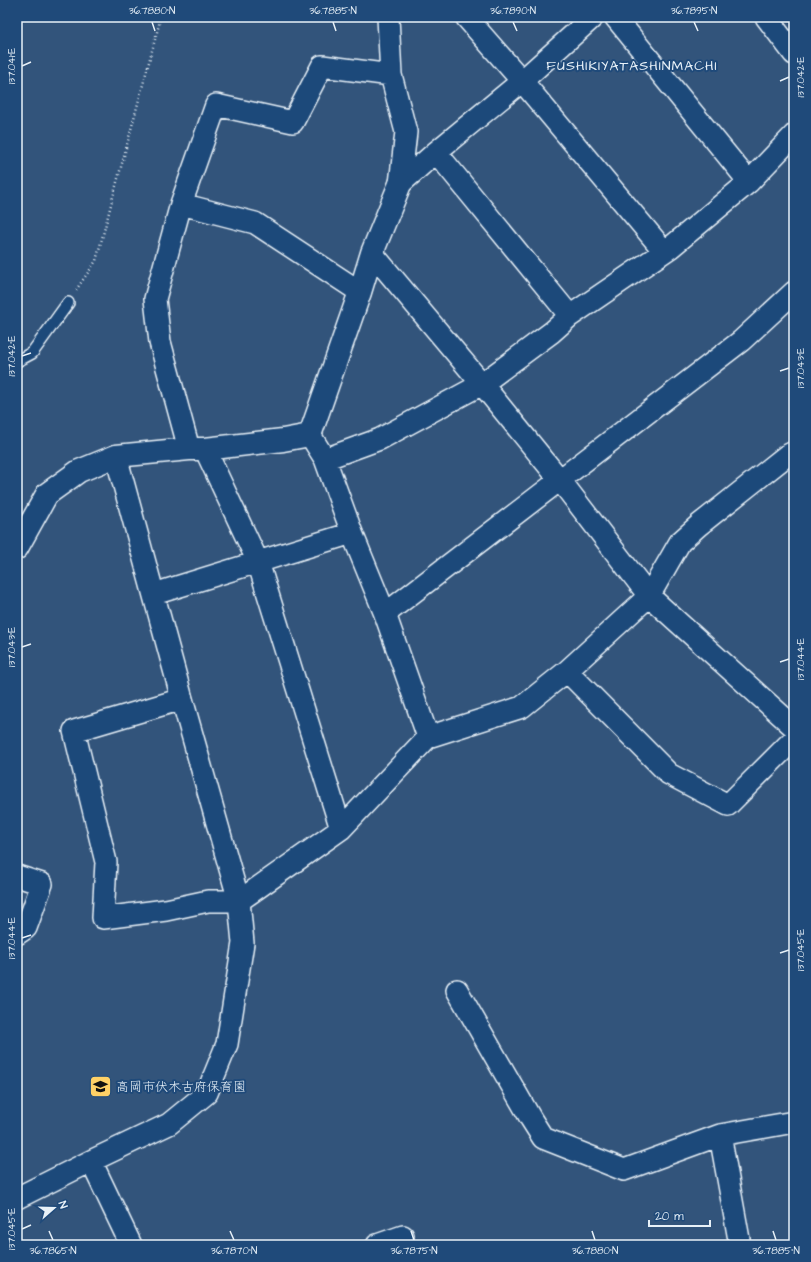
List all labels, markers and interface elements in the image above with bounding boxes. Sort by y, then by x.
text: 36.7880°N [129,4,175,18]
text: 36.7885°N [309,4,357,18]
text: 36.7890°N [490,4,536,18]
text: 36.7895°N [671,4,717,18]
text: 137.041°E [5,48,19,84]
district label: FUSHIKIYATASHINMACHI [546,56,718,76]
text: 137.042°E [794,56,808,97]
text: 137.042°E [5,335,19,376]
text: 137.043°E [794,348,808,388]
text: 137.043°E [5,627,19,667]
text: 137.044°E [794,638,808,680]
text: 137.044°E [5,917,19,959]
text: 137.045°E [794,929,808,971]
school or university icon: 高岡市伏木古府保育園 [87,1073,113,1099]
place label: 高岡市伏木古府保育園 [116,1078,246,1096]
north arrow [34,1188,74,1228]
text: N [55,1199,71,1211]
scale bar [649,1202,710,1228]
text: 137.045°E [5,1208,19,1250]
text: 20 m [655,1208,684,1225]
text: 36.7865°N [29,1244,77,1258]
text: 36.7870°N [211,1244,257,1258]
text: 36.7875°N [390,1244,438,1258]
text: 36.7880°N [572,1244,618,1258]
text: 36.7885°N [752,1244,800,1258]

